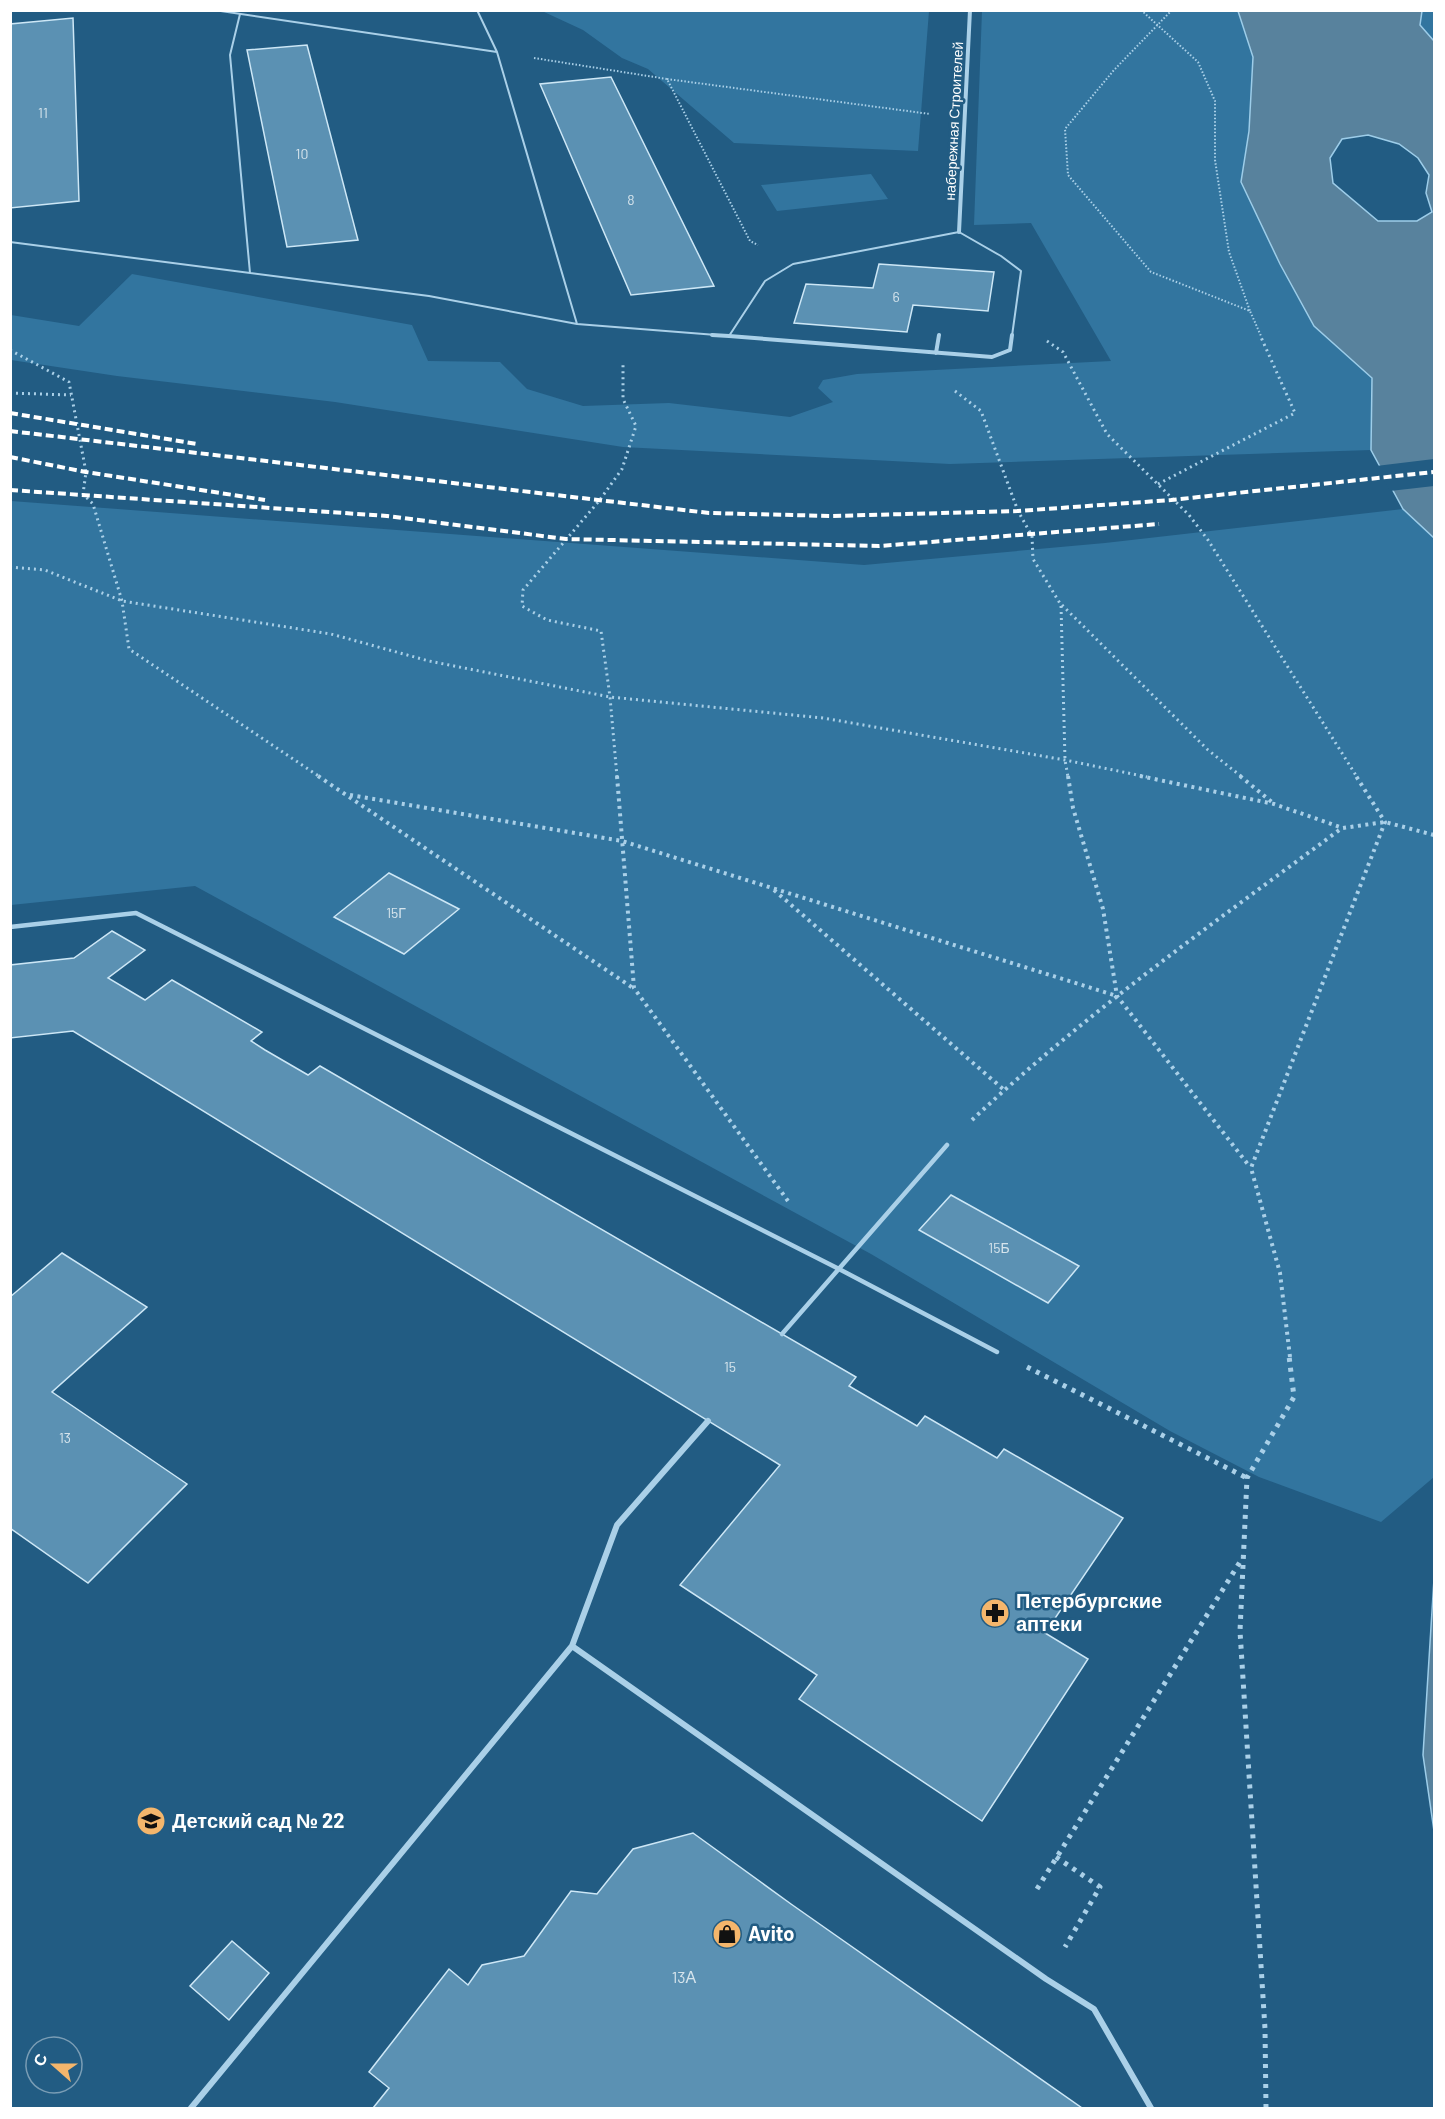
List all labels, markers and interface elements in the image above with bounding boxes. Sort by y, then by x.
street label: набережная Строителей [941,41,966,201]
house number: 11 [38,104,48,121]
house number: 10 [296,145,308,162]
house number: 8 [627,191,635,208]
house number: 6 [892,288,900,305]
house number: 15Г [386,904,406,921]
house number: 15Б [988,1239,1010,1256]
house number: 15 [724,1358,736,1375]
house number: 13 [59,1429,71,1446]
place label: Петербургские аптеки [1016,1588,1162,1635]
pharmacy icon: Петербургские аптеки [979,1597,1011,1629]
school or university icon: Детский сад № 22 [135,1805,167,1837]
place label: Детский сад № 22 [172,1808,345,1832]
shop icon: Avito [711,1918,743,1950]
place label: Avito [748,1921,794,1945]
house number: 13А [672,1967,697,1986]
north arrow [24,2035,84,2095]
text: С [29,2050,51,2068]

